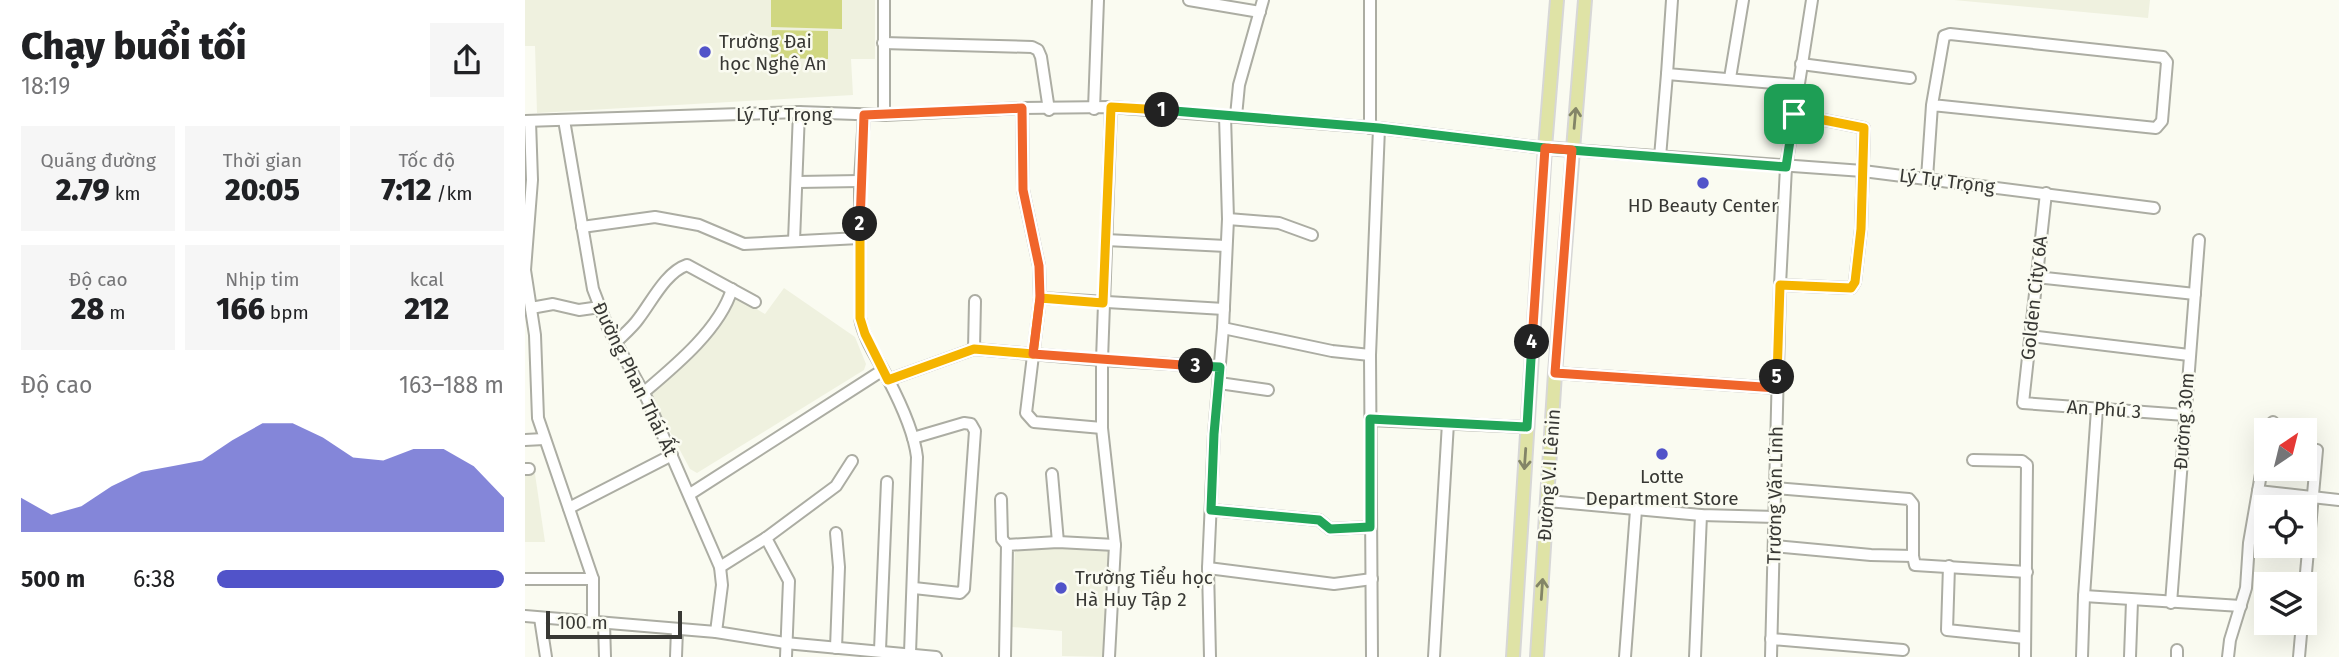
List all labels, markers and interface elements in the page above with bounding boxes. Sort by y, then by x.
text: Chạy buổi tối [21,23,247,69]
button: share [430,23,504,97]
place label: Trường Đại học Nghệ An [719,30,827,75]
marker: Trường Đại học Nghệ An [697,44,713,60]
text: 18:19 [21,72,70,100]
pin [1764,84,1824,144]
pin: 1 [1145,92,1179,128]
icon: arrive [1775,95,1813,133]
text: 1 [1157,98,1166,121]
street label: Lý Tự Trọng [736,103,832,126]
one-way arrow [1569,107,1582,129]
text: Quãng đường [40,149,156,172]
text: Thời gian [223,149,302,172]
text: Tốc độ [399,149,455,172]
street label: Lý Tự Trọng [1898,164,1996,198]
text: 2.79 [56,172,110,208]
text: 20:05 [225,172,300,208]
text: 7:12 [381,172,432,208]
marker: HD Beauty Center [1695,175,1711,191]
text: km [110,182,141,205]
text: /km [432,182,472,205]
place label: HD Beauty Center [1628,194,1779,217]
pin: 2 [843,206,877,242]
text: 2 [855,212,864,235]
street label: Golden City 6A [2016,235,2052,361]
text: Độ cao [69,268,128,291]
text: Nhịp tim [225,268,300,291]
text: kcal [410,268,444,291]
text: 28 [71,291,104,327]
text: 166 [216,291,265,327]
text: 212 [404,291,449,327]
street label: Đường Phan Thái Ất [588,298,683,460]
text: m [104,301,126,324]
text: bpm [265,301,309,324]
pin: 4 [1515,324,1549,360]
text: 4 [1526,330,1537,353]
pin: 3 [1179,348,1213,384]
text: 3 [1191,354,1200,377]
pin: 5 [1759,360,1795,394]
text: 5 [1771,365,1782,388]
text: Độ cao [21,371,92,399]
text: 163–188 m [399,371,504,399]
street label: Đường 30m [2169,372,2199,470]
street label: An Phú 3 [2066,395,2142,423]
street label: Đường V.I Lênin [1533,408,1565,542]
north arrow [2254,418,2317,481]
map controls [2254,418,2317,635]
street label: Trương Văn Lĩnh [1762,426,1788,564]
marker: Lotte Department Store [1654,446,1670,462]
one-way arrow [1518,447,1531,470]
place label: Lotte Department Store [1585,465,1739,510]
button: locate [2254,495,2317,558]
text: 500 m [21,565,85,593]
text: 6:38 [133,565,175,593]
place label: Trường Tiểu học Hà Huy Tập 2 [1075,566,1213,611]
button: layers [2254,572,2317,635]
one-way arrow [1535,578,1548,601]
marker: Trường Tiểu học Hà Huy Tập 2 [1053,580,1069,596]
scale bar [546,608,683,640]
text: 100 m [557,611,608,634]

